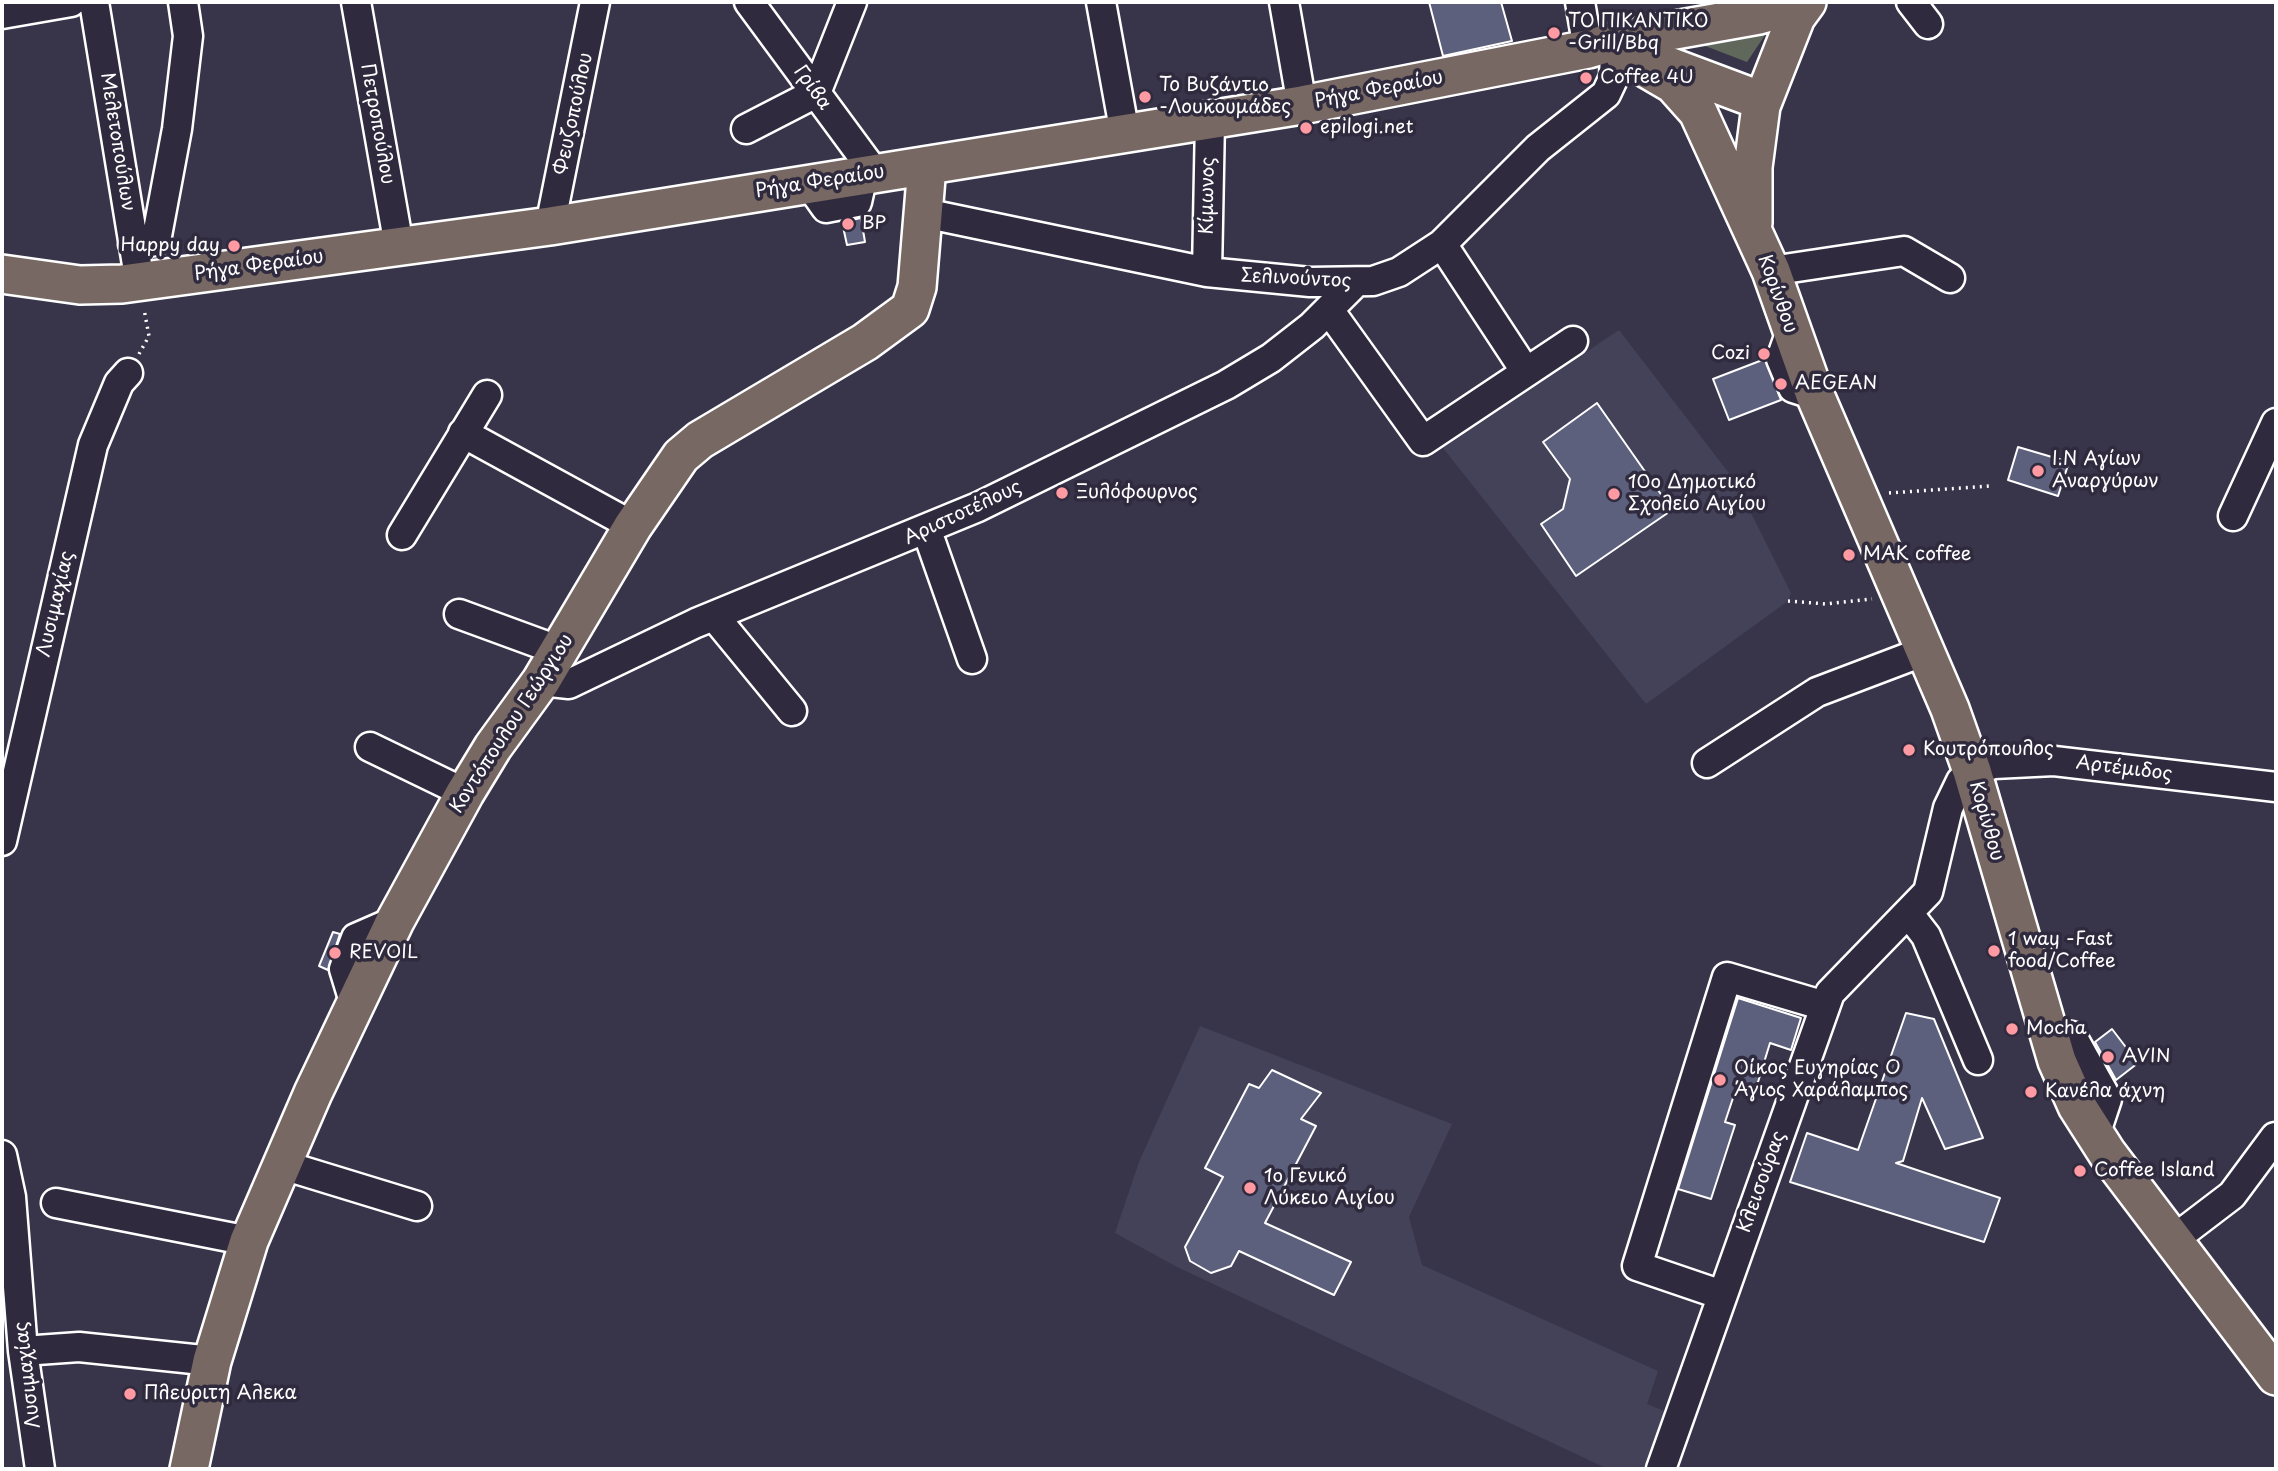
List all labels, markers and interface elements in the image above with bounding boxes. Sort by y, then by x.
place label: ΤΟ ΠΙΚΑΝΤΙΚΟ -Grill/Bbq [1568,11,1709,55]
marker: ΤΟ ΠΙΚΑΝΤΙΚΟ -Grill/Bbq [1546,25,1562,41]
street label: Φευζοπούλου [550,51,598,177]
street label: Γρίβα [788,61,836,115]
street label: Πετροπούλου [355,62,399,186]
street label: Ρήγα Φεραίου [1313,66,1445,114]
place label: Coffee 4U [1600,67,1694,89]
marker: Coffee 4U [1578,70,1594,86]
street label: Μελετοπούλων [95,71,139,213]
place label: Το Βυζάντιο -Λουκουμάδες [1159,75,1291,119]
marker: Το Βυζάντιο -Λουκουμάδες [1137,89,1153,105]
place label: epilogi.net [1320,117,1414,139]
marker: epilogi.net [1298,120,1314,136]
street label: Κίμωνος [1196,157,1220,235]
street label: Ρήγα Φεραίου [754,161,886,203]
place label: BP [862,213,886,235]
marker: BP [840,216,856,232]
place label: Happy day [121,235,220,257]
marker: Happy day [226,238,242,254]
street label: Ρήγα Φεραίου [193,246,325,286]
street label: Κορίνθου [1752,252,1802,336]
street label: Σελινούντος [1240,265,1352,293]
place label: Cozi [1711,343,1750,365]
marker: Cozi [1756,346,1772,362]
place label: AEGEAN [1795,373,1877,395]
marker: AEGEAN [1773,376,1789,392]
place label: Ι.Ν Αγίων Αναργύρων [2052,449,2159,493]
marker: Ι.Ν Αγίων Αναργύρων [2030,463,2046,479]
place label: 10o Δημοτικό Σχολείο Αιγίου [1628,472,1766,516]
street label: Αριστοτέλους [901,476,1025,550]
place label: Ξυλόφουρνος [1076,482,1198,504]
marker: Ξυλόφουρνος [1054,485,1070,501]
marker: 10o Δημοτικό Σχολείο Αιγίου [1606,486,1622,502]
place label: ΜΑΚ coffee [1863,544,1971,566]
marker: ΜΑΚ coffee [1841,547,1857,563]
street label: Λυσιμαχίας [33,549,79,659]
street label: Κοντόπουλου Γεώργιου [445,630,579,818]
place label: Κουτρόπουλος [1923,739,2054,761]
marker: Κουτρόπουλος [1901,742,1917,758]
street label: Αρτέμιδος [2075,752,2173,786]
street label: Κορίνθου [1964,778,2008,864]
place label: 1 way -Fast food/Coffee [2008,929,2116,973]
place label: REVOIL [349,942,418,964]
marker: 1 way -Fast food/Coffee [1986,943,2002,959]
marker: REVOIL [327,945,343,961]
place label: Mocha [2026,1018,2087,1040]
marker: Mocha [2004,1021,2020,1037]
place label: AVIN [2122,1046,2171,1068]
marker: AVIN [2100,1049,2116,1065]
place label: Οίκος Ευγηρίας Ο Άγιος Χαράλαμπος [1734,1058,1908,1102]
marker: Οίκος Ευγηρίας Ο Άγιος Χαράλαμπος [1712,1072,1728,1088]
place label: Κανέλα άχνη [2045,1081,2165,1103]
marker: Κανέλα άχνη [2023,1084,2039,1100]
street label: Κλεισούρας [1733,1128,1791,1236]
place label: Coffee Island [2094,1160,2215,1182]
marker: Coffee Island [2072,1163,2088,1179]
place label: 1o Γενικό Λύκειο Αιγίου [1264,1166,1395,1210]
marker: 1o Γενικό Λύκειο Αιγίου [1242,1180,1258,1196]
street label: Λυσιμαχίας [10,1320,46,1430]
place label: Πλευριτη Αλεκα [144,1383,297,1405]
marker: Πλευριτη Αλεκα [122,1386,138,1402]

